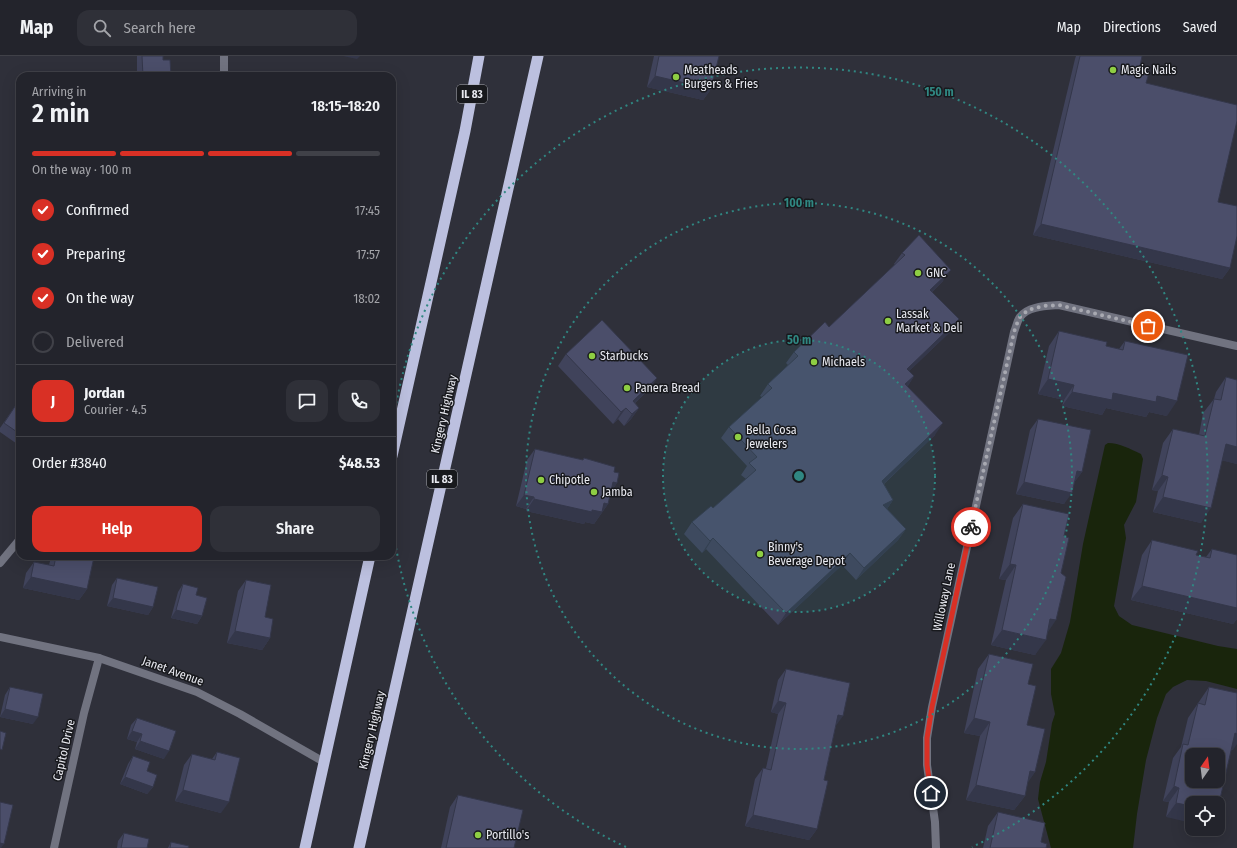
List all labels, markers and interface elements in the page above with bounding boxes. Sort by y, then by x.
search box [77,10,357,46]
text: Map [20,16,53,39]
icon: search [91,17,113,39]
text: Search here [123,19,196,37]
text: Map [1057,19,1081,36]
text: Directions [1103,19,1161,36]
text: Saved [1183,19,1217,36]
place label: Meatheads Burgers & Fries [684,63,758,91]
place label: Magic Nails [1121,63,1176,77]
marker: Magic Nails [1108,65,1118,75]
marker: Meatheads Burgers & Fries [671,72,681,82]
text: Arriving in [32,84,86,99]
road number: IL 83 [457,85,487,103]
text: 150 m [924,85,954,99]
text: 18:15–18:20 [311,97,380,115]
text: 2 min [32,98,90,129]
text: On the way · 100 m [32,162,132,177]
text: 100 m [784,196,814,210]
icon: check [32,199,54,221]
text: Confirmed [66,201,129,219]
text: 17:45 [355,203,380,218]
icon: check [32,243,54,265]
text: Preparing [66,245,125,263]
text: 17:57 [356,247,380,262]
place label: GNC [926,266,946,280]
marker: GNC [913,268,923,278]
icon: check [32,287,54,309]
text: On the way [66,289,134,307]
text: 18:02 [353,291,380,306]
place label: Lassak Market & Deli [896,307,963,335]
pin [1131,309,1165,343]
icon: bag [1137,315,1159,337]
marker: Lassak Market & Deli [883,316,893,326]
text: Delivered [66,333,124,351]
text: 50 m [787,333,811,347]
place label: Starbucks [600,349,648,363]
marker: Starbucks [587,351,597,361]
place label: Michaels [822,355,865,369]
marker: Michaels [809,357,819,367]
street label: Kingery Highway [428,373,460,455]
button: chat [286,380,328,422]
button: phone [338,380,380,422]
place label: Panera Bread [635,381,700,395]
marker: Panera Bread [622,383,632,393]
text: Jordan [84,384,125,402]
text: J [51,392,55,410]
text: Courier · 4.5 [84,402,147,417]
place label: Bella Cosa Jewelers [746,423,797,451]
marker: Bella Cosa Jewelers [733,432,743,442]
text: Order #3840 [32,454,107,472]
text: $48.53 [339,454,380,472]
centre of rings [792,469,806,483]
road number: IL 83 [427,470,457,488]
place label: Chipotle [549,473,590,487]
marker: Chipotle [536,475,546,485]
place label: Jamba [602,485,633,499]
marker: Jamba [589,487,599,497]
button: Help [32,506,202,552]
button: Share [210,506,380,552]
courier [951,507,991,547]
icon: bike [960,516,982,538]
place label: Binny's Beverage Depot [768,540,845,568]
marker: Binny's Beverage Depot [755,549,765,559]
street label: Willoway Lane [930,561,958,632]
street label: Janet Avenue [140,653,206,689]
street label: Kingery Highway [356,689,388,771]
street label: Capitol Drive [50,718,78,782]
north arrow [1185,748,1225,788]
map controls [1185,748,1225,836]
pin [914,776,948,810]
icon: home [920,782,942,804]
button: locate [1185,796,1225,836]
place label: Portillo's [486,828,529,842]
marker: Portillo's [473,830,483,840]

